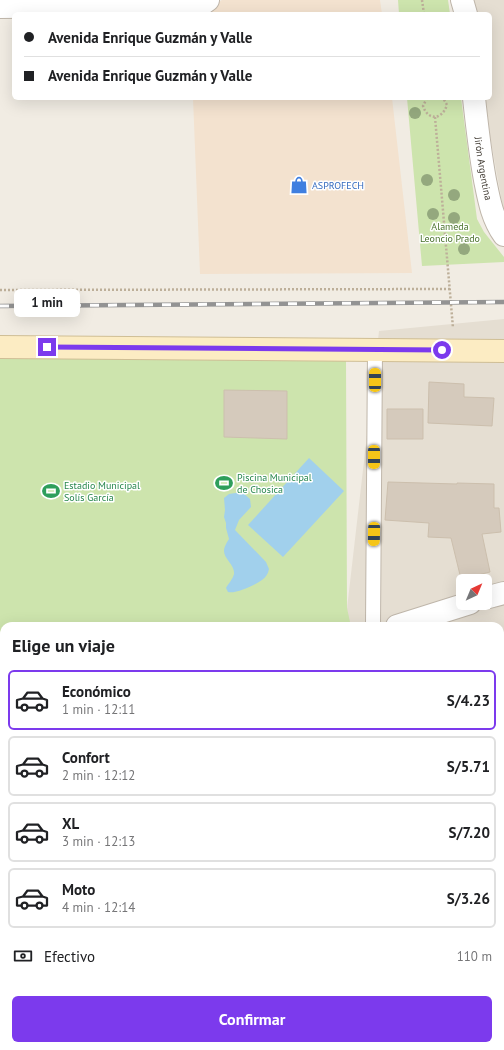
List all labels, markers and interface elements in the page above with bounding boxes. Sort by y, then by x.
text: Avenida Enrique Guzmán y Valle [48,28,252,47]
text: Avenida Enrique Guzmán y Valle [48,66,252,85]
street label: Jirón Argentina [472,135,495,201]
shop icon: ASPROFECH [289,175,309,195]
place label: ASPROFECH [312,179,364,192]
park label: Alameda Leoncio Prado [420,220,480,245]
callout: 1 min [14,289,80,317]
text: 1 min [31,294,63,311]
route end [38,338,56,356]
route start [433,341,451,359]
car [369,368,381,392]
car [368,445,380,469]
place label: Piscina Municipal de Chosica [237,471,312,496]
sports icon: Piscina Municipal de Chosica [214,473,234,493]
place label: Estadio Municipal Solís García [64,479,140,504]
sports icon: Estadio Municipal Solís García [41,481,61,501]
car [368,522,380,546]
north arrow [456,574,492,610]
map controls [456,574,492,610]
text: Elige un viaje [12,634,115,657]
icon: car [14,682,50,718]
text: Económico [62,682,131,701]
text: S/4.23 [447,691,490,710]
text: 1 min · 12:11 [62,701,135,718]
icon: car [14,748,50,784]
text: Confort [62,748,110,767]
text: S/5.71 [447,757,490,776]
text: 2 min · 12:12 [62,767,135,784]
icon: car [14,814,50,850]
text: XL [62,814,79,833]
text: S/7.20 [449,823,490,842]
text: 3 min · 12:13 [62,833,135,850]
icon: car [14,880,50,916]
text: Moto [62,880,95,899]
text: S/3.26 [447,889,490,908]
text: 4 min · 12:14 [62,899,135,916]
icon: cash [12,945,34,967]
text: Efectivo [44,947,95,966]
text: 110 m [457,948,492,965]
button: Confirmar [12,996,492,1042]

